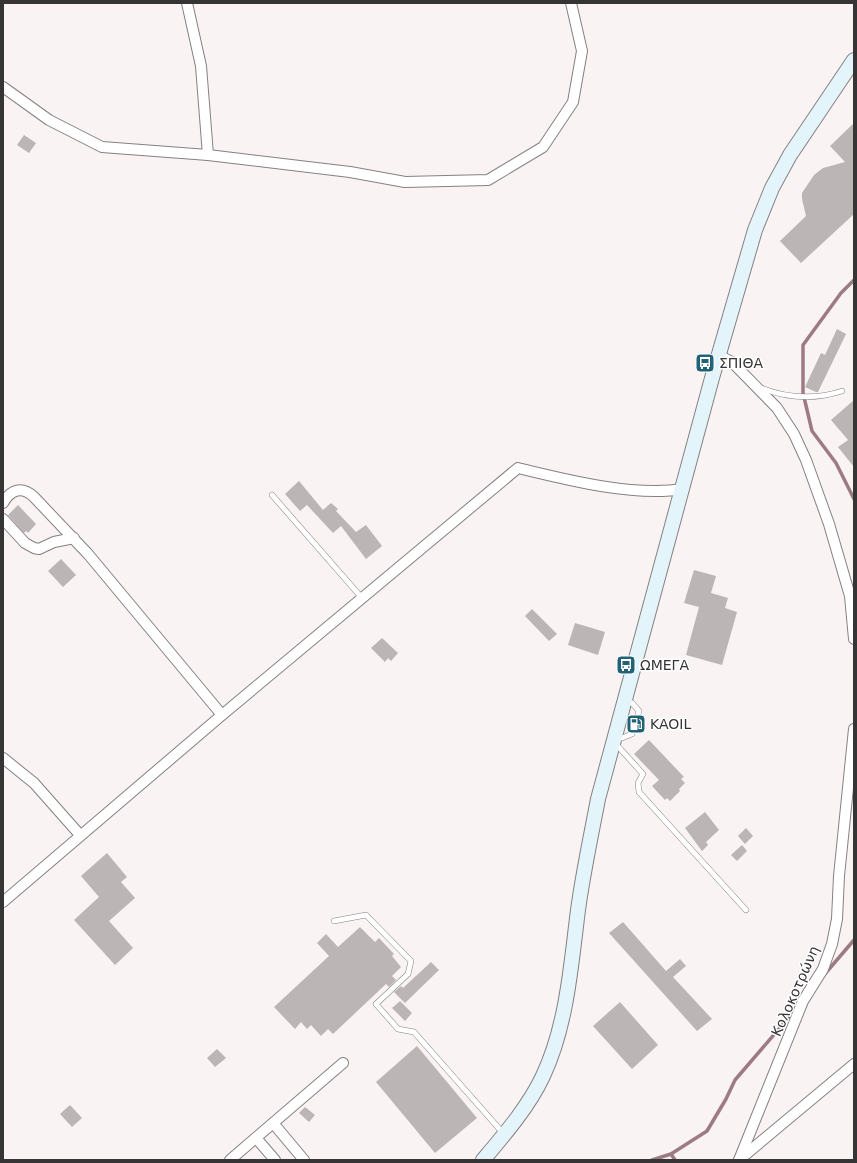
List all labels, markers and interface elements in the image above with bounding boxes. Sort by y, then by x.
bus stop icon: ΣΠΙΘΑ [694,352,716,374]
place label: ΣΠΙΘΑ [719,355,764,371]
bus stop icon: ΩΜΕΓΑ [615,654,637,676]
place label: ΩΜΕΓΑ [640,657,689,673]
fuel station icon: KAOIL [625,713,647,735]
place label: KAOIL [650,716,691,732]
street label: Κολοκοτρώνη [768,943,822,1039]

